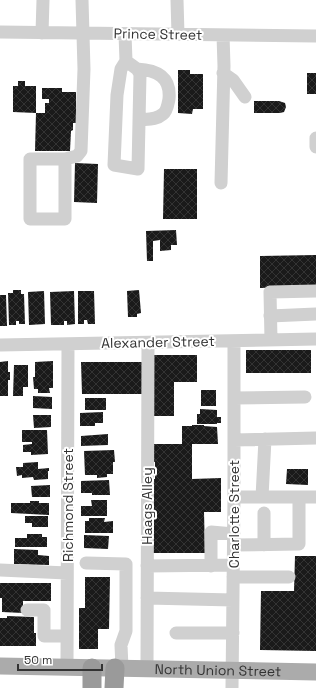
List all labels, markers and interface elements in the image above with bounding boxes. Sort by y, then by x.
street label: Prince Street [113,24,203,44]
street label: Alexander Street [101,332,215,352]
street label: Richmond Street [59,448,77,562]
street label: Charlotte Street [225,460,243,568]
street label: Haags Alley [138,467,156,545]
scale bar [18,646,102,672]
text: 50 m [24,652,52,668]
street label: North Union Street [154,660,282,680]

